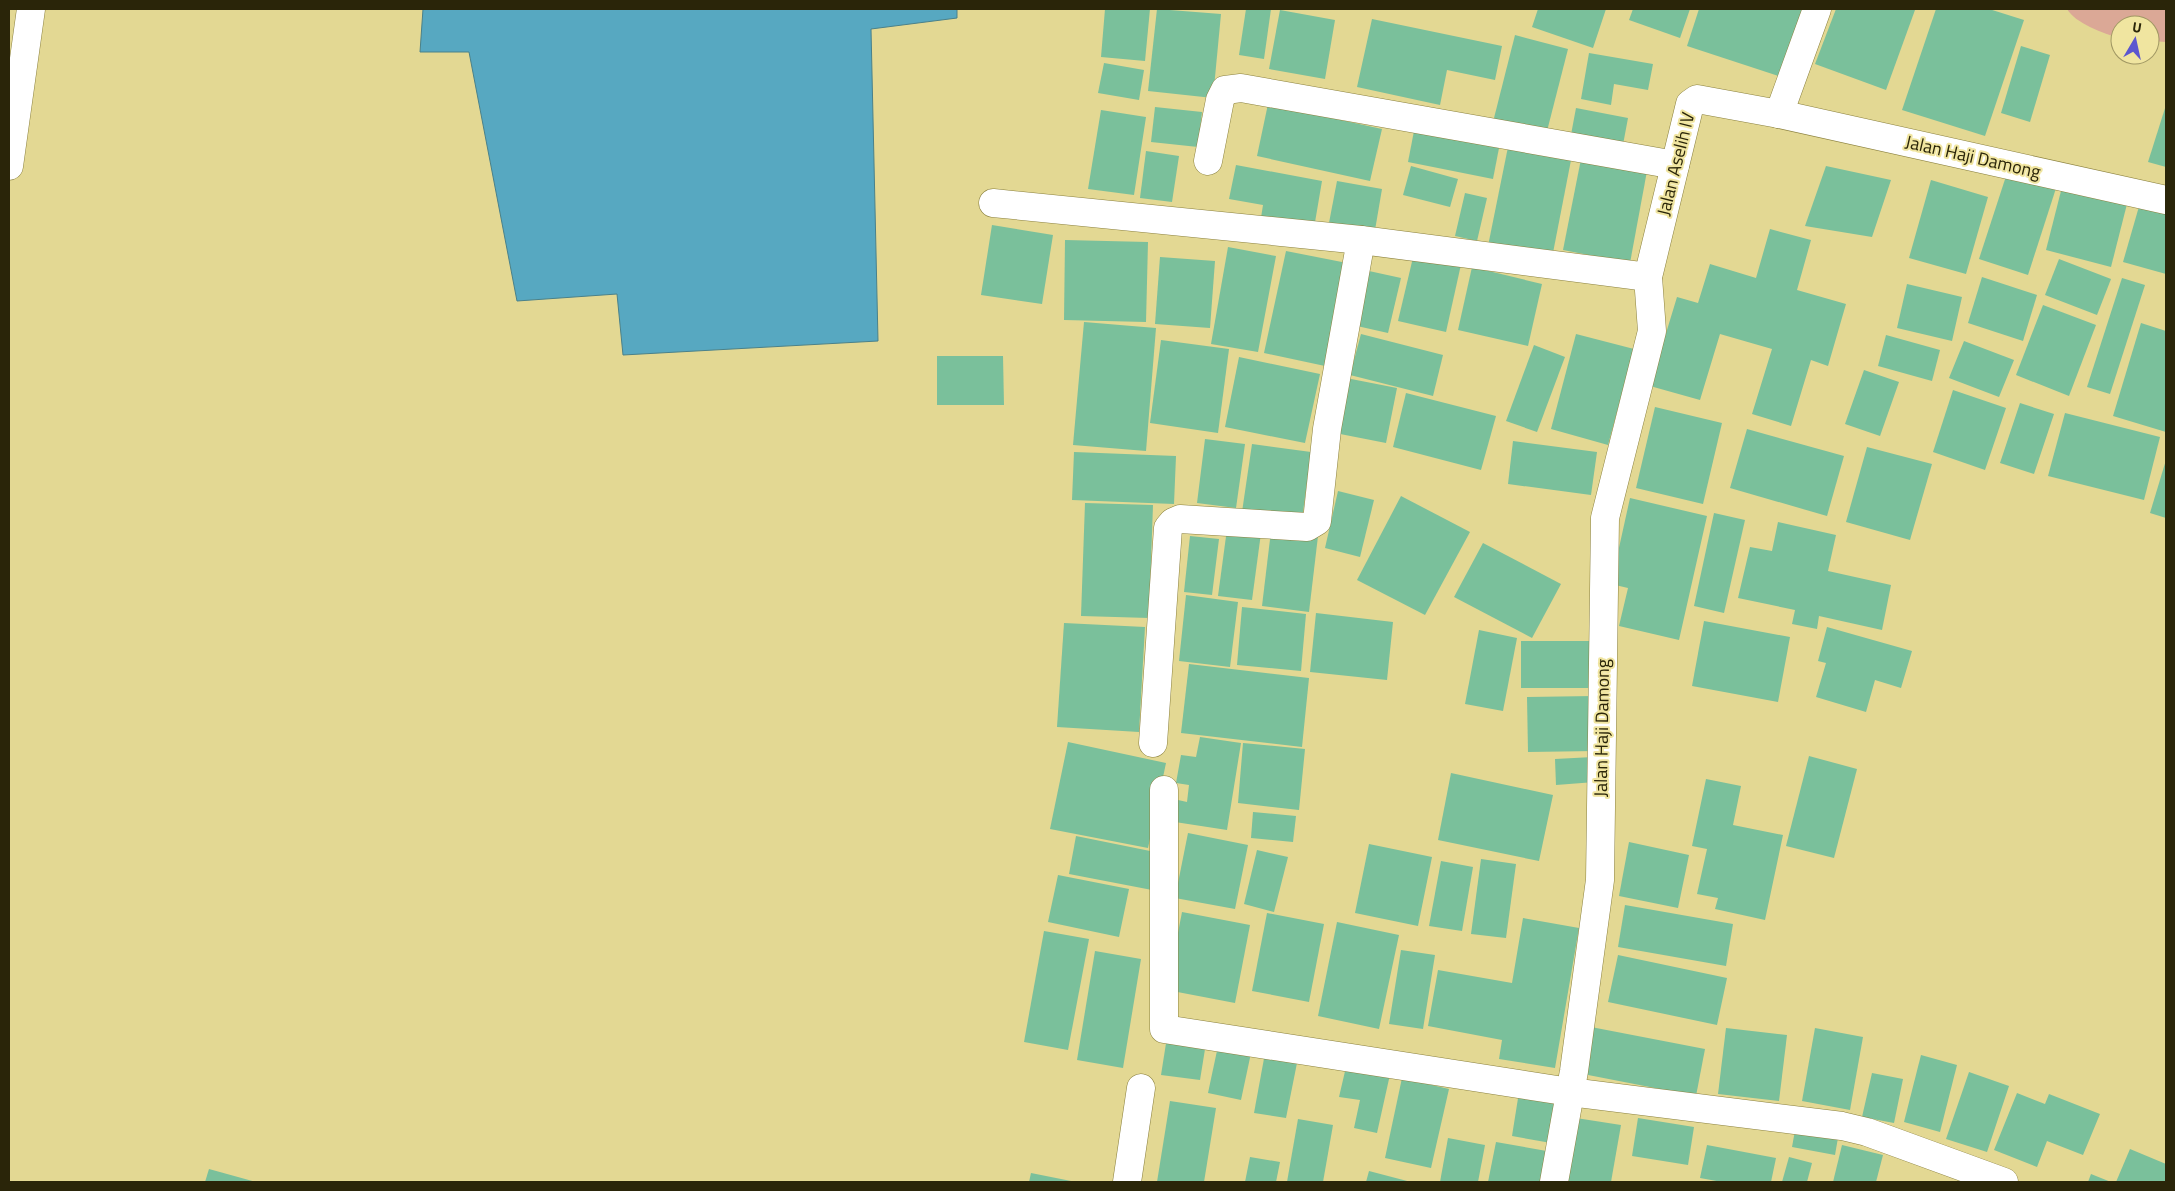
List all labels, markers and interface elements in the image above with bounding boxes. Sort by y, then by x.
north arrow [2110,15,2160,65]
text: U [2131,16,2143,38]
street label: Jalan Aselih IV [1650,109,1702,218]
street label: Jalan Haji Damong [1903,128,2043,185]
street label: Jalan Haji Damong [1587,659,1616,797]

